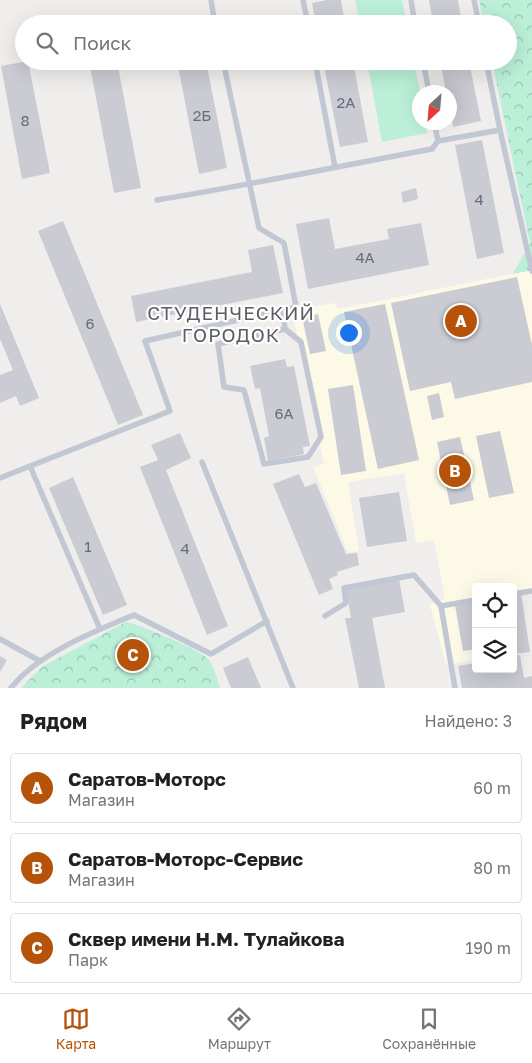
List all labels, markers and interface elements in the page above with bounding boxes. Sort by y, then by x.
search box [15,15,517,70]
icon: search [33,29,61,57]
text: Поиск [73,31,132,54]
north arrow [412,85,457,130]
house number: 2А [337,93,355,111]
house number: 2Б [193,106,211,124]
house number: 8 [20,111,30,129]
house number: 4 [474,190,484,208]
house number: 4А [355,248,375,266]
district label: СТУДЕНЧЕСКИЙ ГОРОДОК [147,301,315,346]
pin: A [445,302,477,340]
house number: 6 [85,314,95,332]
your location [336,320,362,346]
house number: 6А [274,404,294,422]
pin: B [439,452,471,490]
house number: 1 [84,537,92,555]
house number: 4 [180,539,190,557]
map controls [472,583,517,673]
button: locate [472,583,517,628]
button: layers [472,628,517,673]
pin: C [117,636,149,674]
text: Рядом [20,708,87,734]
text: Найдено: 3 [425,711,512,731]
text: Саратов-Моторс [68,767,226,790]
text: A [31,778,43,798]
text: 60 m [473,778,511,798]
text: Магазин [68,790,135,810]
text: Саратов-Моторс-Сервис [68,847,303,870]
text: B [31,858,43,878]
text: 80 m [473,858,511,878]
text: Магазин [68,870,135,890]
text: Сквер имени Н.М. Тулайкова [68,927,344,950]
text: C [31,938,43,958]
text: 190 m [465,938,511,958]
text: Парк [68,950,108,970]
tab: Карта [56,1005,96,1052]
tab: Маршрут [208,1005,271,1052]
tab: Сохранённые [382,1005,476,1052]

